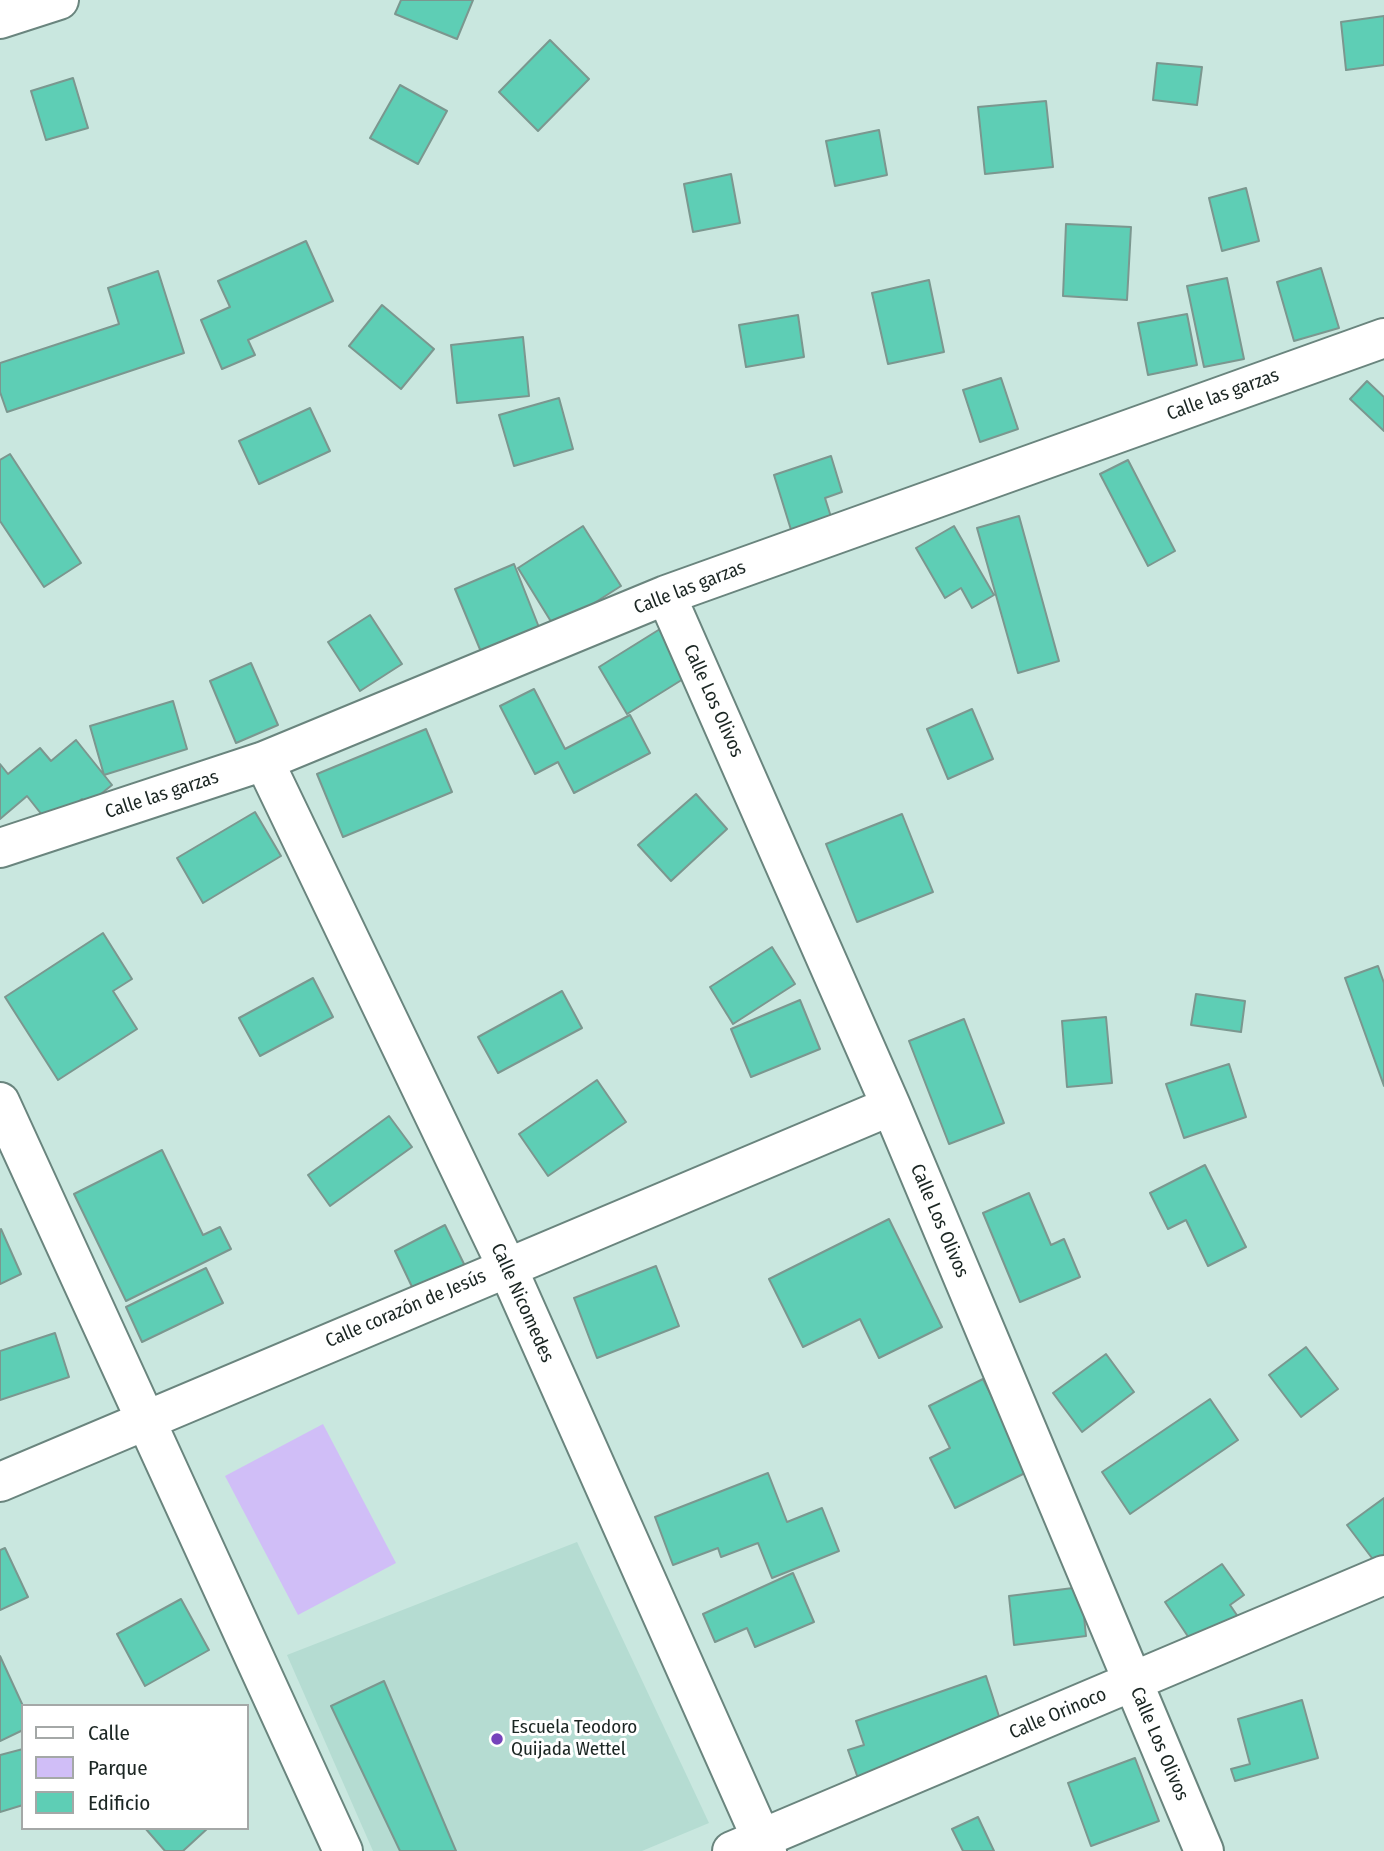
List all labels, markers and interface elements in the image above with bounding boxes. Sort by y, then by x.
street label: Calle las garzas [1164,364,1282,426]
street label: Calle las garzas [631,556,749,620]
street label: Calle Los Olivos [678,641,748,761]
street label: Calle las garzas [102,766,222,824]
street label: Calle Los Olivos [905,1161,973,1281]
street label: Calle Nicomedes [486,1240,558,1366]
street label: Calle corazón de Jesús [322,1265,490,1353]
street label: Calle Orinoco [1006,1683,1110,1745]
street label: Calle Los Olivos [1125,1684,1193,1804]
legend [21,1704,248,1830]
place label: Escuela Teodoro Quijada Wettel [511,1717,637,1761]
text: Calle [88,1720,130,1746]
marker: Escuela Teodoro Quijada Wettel [489,1731,505,1747]
text: Parque [88,1755,148,1781]
text: Edificio [88,1790,150,1816]

